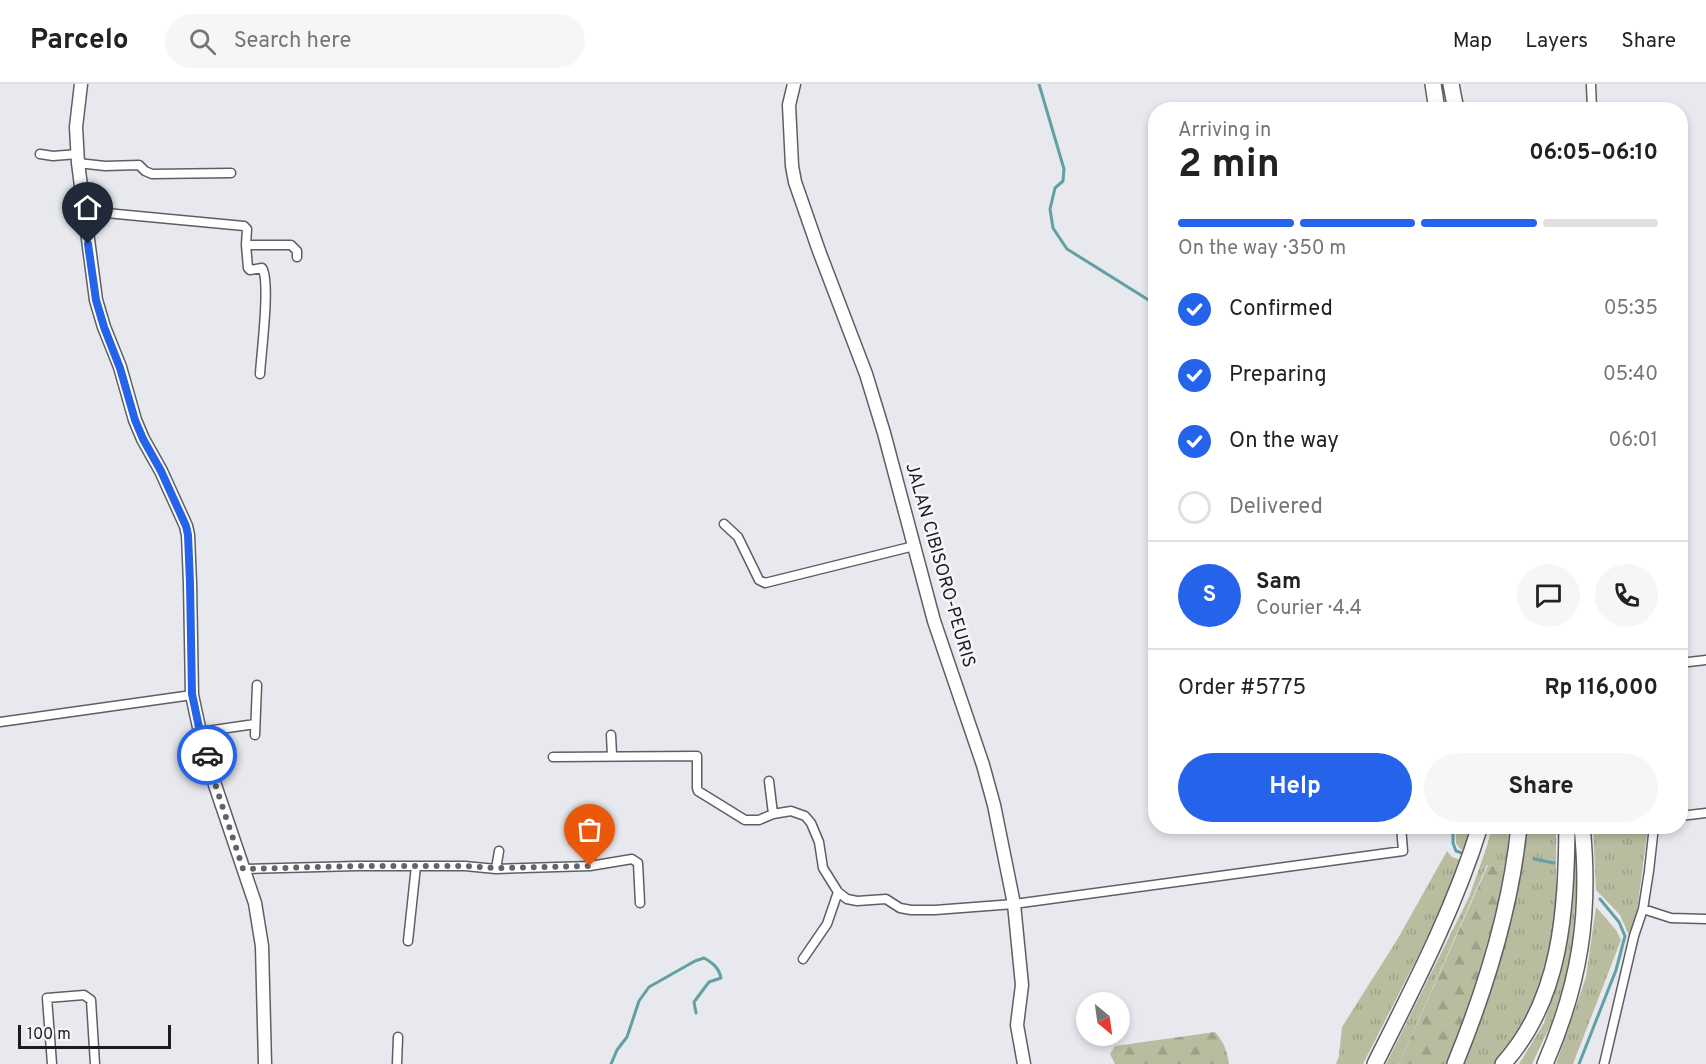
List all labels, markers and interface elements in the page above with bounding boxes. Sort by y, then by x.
search box [165,14,585,68]
text: Parcelo [30,23,129,59]
icon: search [186,25,219,58]
text: Search here [234,28,351,55]
text: Map [1453,28,1492,55]
text: Layers [1525,28,1588,55]
text: Share [1621,28,1676,55]
text: Arriving in [1178,118,1271,144]
text: 06:05–06:10 [1529,140,1658,167]
text: 2 min [1178,142,1280,191]
pin [62,182,113,244]
icon: home [71,191,104,224]
text: On the way · 350 m [1178,236,1346,262]
icon: check [1178,293,1211,326]
text: Confirmed [1229,296,1333,323]
text: 05:35 [1604,296,1658,322]
icon: check [1178,359,1211,392]
text: Preparing [1229,362,1327,389]
text: 05:40 [1603,362,1658,388]
icon: check [1178,425,1211,458]
text: On the way [1229,428,1339,455]
text: 06:01 [1608,428,1658,454]
street label: JALAN CIBISORO-PEURIS [899,460,980,670]
text: Delivered [1229,494,1323,521]
button: chat [1517,564,1580,627]
button: phone [1595,564,1658,627]
text: Sam [1256,569,1301,596]
text: S [1203,582,1216,609]
text: Courier · 4.4 [1256,596,1362,622]
text: Order #5775 [1178,675,1306,702]
text: Rp 116,000 [1544,675,1658,702]
courier [177,725,237,785]
icon: car [191,739,224,772]
button: Help [1178,753,1412,822]
button: Share [1424,753,1658,822]
pin [564,804,615,866]
icon: bag [573,813,606,846]
north arrow [1076,992,1130,1046]
map controls [1076,992,1130,1046]
scale bar [18,1022,171,1050]
text: 100 m [27,1025,71,1045]

